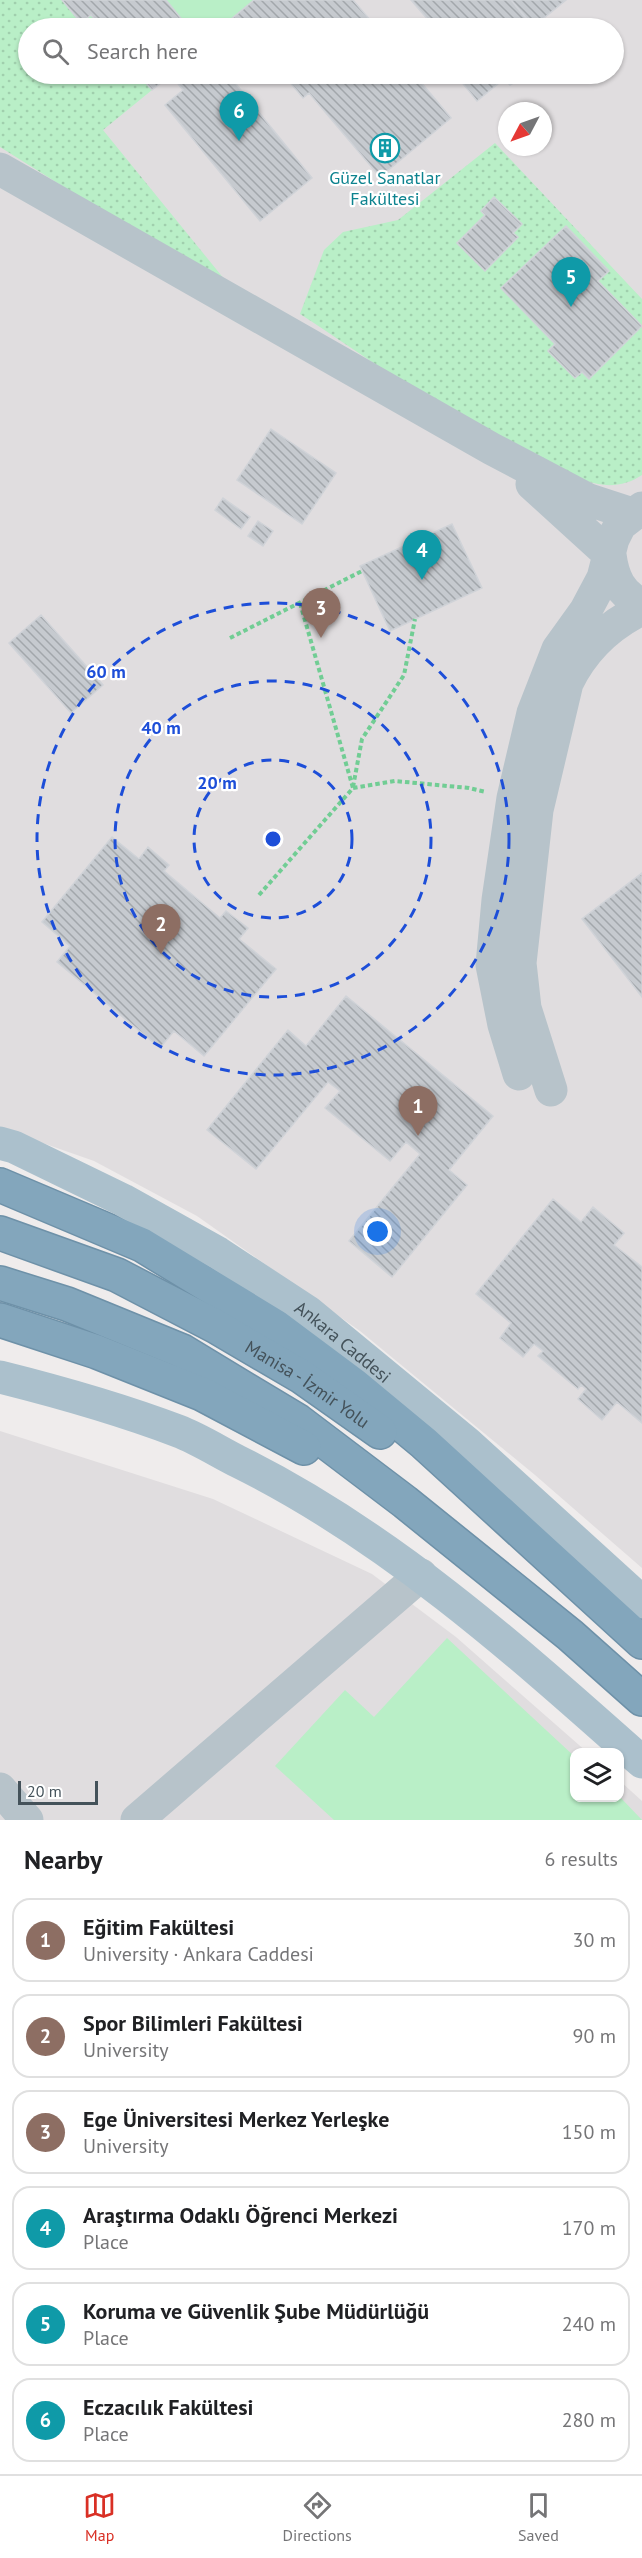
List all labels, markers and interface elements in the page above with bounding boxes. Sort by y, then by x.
search box [18,18,624,84]
icon: search [39,35,72,68]
text: Search here [87,37,198,65]
pin: 6 [220,92,258,141]
north arrow [498,102,552,156]
building icon: Güzel Sanatlar Fakültesi [369,132,401,164]
place label: Güzel Sanatlar Fakültesi [329,166,441,210]
pin: 5 [552,258,590,307]
pin: 4 [402,530,442,580]
pin: 3 [302,588,340,638]
text: 60 m [86,660,126,683]
text: 40 m [141,716,181,739]
text: 20 m [197,771,237,794]
centre of rings [263,829,283,849]
pin: 2 [142,904,180,954]
pin: 1 [398,1086,438,1136]
your location [363,1217,392,1246]
street label: Ankara Caddesi [291,1295,396,1387]
street label: Manisa - İzmir Yolu [241,1335,374,1433]
map controls [570,1748,624,1802]
button: layers [570,1748,624,1802]
scale bar [18,1778,98,1806]
text: 20 m [27,1781,62,1801]
text: Nearby [24,1843,102,1876]
text: 6 results [545,1846,618,1872]
text: Eğitim Fakültesi [83,1913,234,1941]
text: 1 [40,1927,51,1953]
text: 30 m [573,1927,616,1953]
text: University · Ankara Caddesi [83,1941,314,1967]
text: Spor Bilimleri Fakültesi [83,2009,303,2037]
text: 2 [40,2023,51,2049]
text: 90 m [573,2023,616,2049]
text: University [83,2037,169,2063]
text: Ege Üniversitesi Merkez Yerleşke [83,2105,389,2133]
text: 3 [40,2119,51,2145]
text: 150 m [562,2119,616,2145]
text: University [83,2133,169,2159]
text: Araştırma Odaklı Öğrenci Merkezi [83,2201,398,2229]
text: 4 [40,2215,51,2241]
text: 170 m [562,2215,616,2241]
text: Place [83,2229,129,2255]
text: Koruma ve Güvenlik Şube Müdürlüğü [83,2297,429,2325]
text: 5 [40,2311,51,2337]
text: 240 m [562,2311,616,2337]
text: Place [83,2325,129,2351]
text: Eczacılık Fakültesi [83,2393,254,2421]
text: 6 [40,2407,51,2433]
text: 280 m [562,2407,616,2433]
text: Place [83,2421,129,2447]
tab: Map [83,2489,116,2545]
tab: Directions [283,2489,352,2545]
tab: Saved [518,2489,559,2545]

